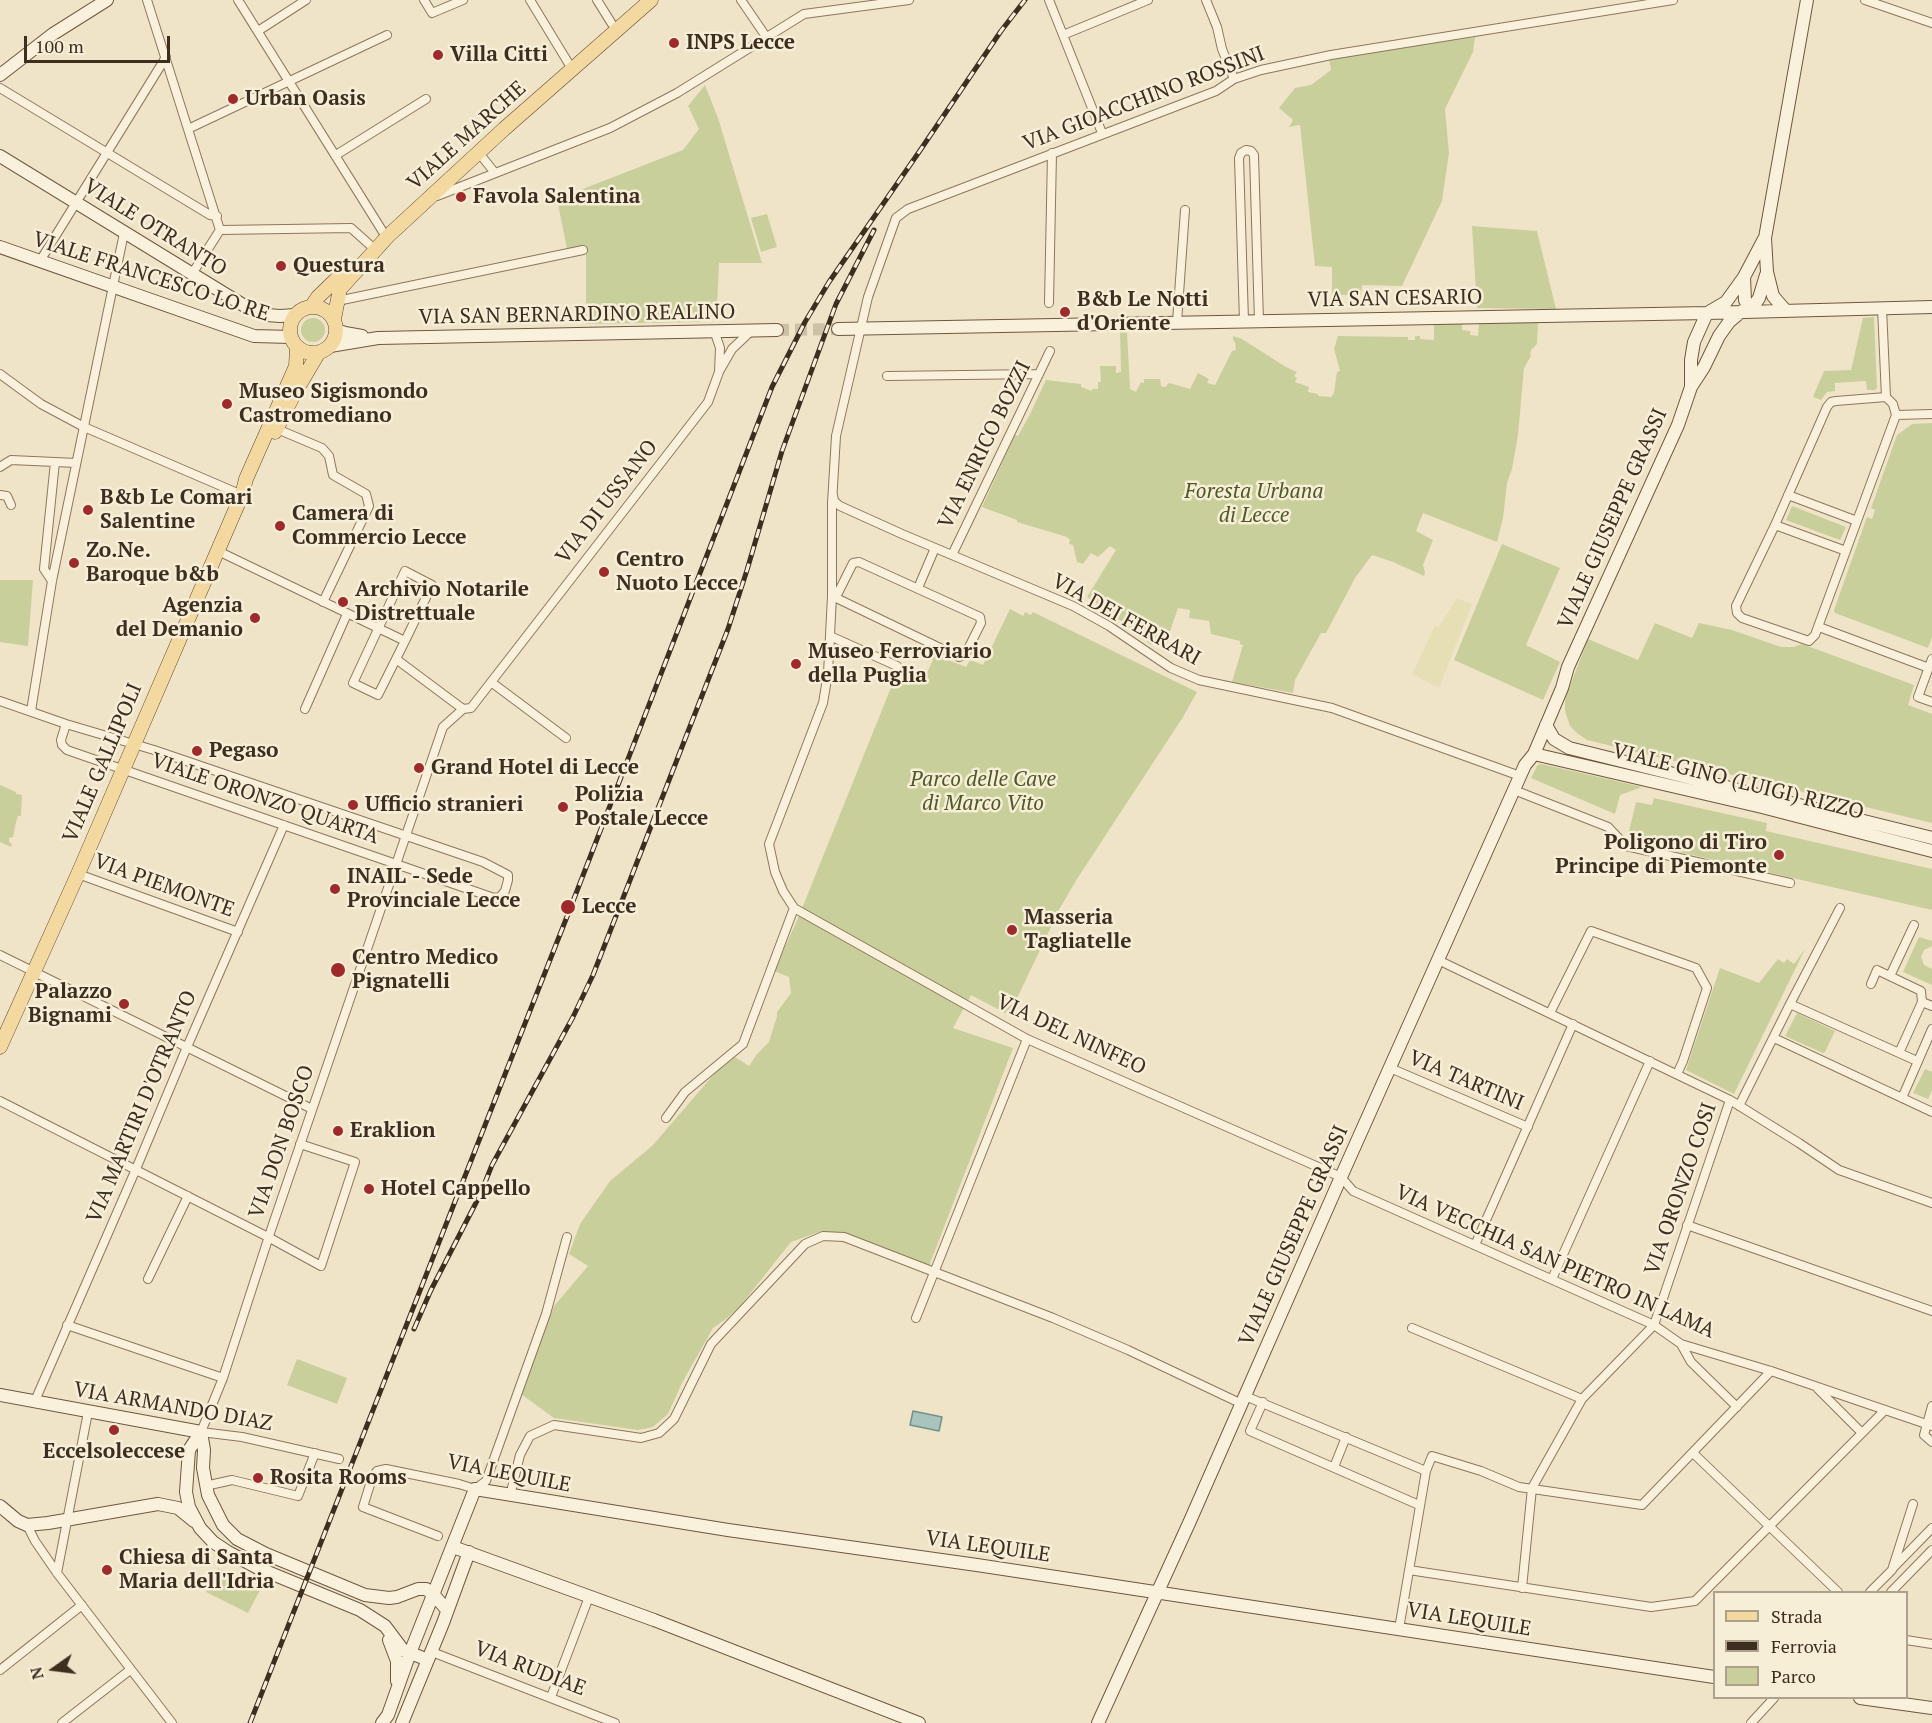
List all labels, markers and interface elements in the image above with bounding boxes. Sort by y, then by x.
scale bar [27,24,172,62]
place label: INPS Lecce [686,30,795,56]
text: 100 m [35,34,84,58]
marker: INPS Lecce [667,36,681,50]
street label: VIA GIOACCHINO ROSSINI [1020,41,1268,157]
place label: Villa Citti [450,42,548,68]
marker: Villa Citti [431,48,445,62]
street label: VIALE MARCHE [402,76,532,196]
place label: Urban Oasis [245,86,366,112]
marker: Urban Oasis [226,92,240,106]
street label: VIALE OTRANTO [79,174,231,282]
place label: Favola Salentina [473,184,640,210]
marker: Favola Salentina [454,190,468,204]
street label: VIALE FRANCESCO LO RE [29,227,273,327]
place label: Questura [293,253,385,279]
marker: Questura [274,259,288,273]
street label: VIA SAN CESARIO [1307,285,1483,313]
place label: B&b Le Notti d'Oriente [1077,287,1208,337]
street label: VIA SAN BERNARDINO REALINO [418,300,736,330]
marker: B&b Le Notti d'Oriente [1058,305,1072,319]
street label: VIA ENRICO BOZZI [933,357,1037,533]
place label: Museo Sigismondo Castromediano [239,379,428,429]
marker: Museo Sigismondo Castromediano [220,397,234,411]
street label: VIALE GIUSEPPE GRASSI [1553,405,1673,633]
street label: VIA DI USSANO [551,435,663,569]
park label: Foresta Urbana di Lecce [1185,479,1323,529]
place label: B&b Le Comari Salentine [100,485,253,535]
place label: Camera di Commercio Lecce [292,501,467,551]
marker: B&b Le Comari Salentine [81,503,95,517]
marker: Camera di Commercio Lecce [273,519,287,533]
place label: Zo.Ne. Baroque b&b [86,538,219,588]
place label: Centro Nuoto Lecce [616,547,738,597]
marker: Zo.Ne. Baroque b&b [67,556,81,570]
marker: Centro Nuoto Lecce [597,565,611,579]
street label: VIA DEI FERRARI [1047,569,1205,671]
place label: Archivio Notarile Distrettuale [355,577,529,627]
place label: Agenzia del Demanio [116,593,243,643]
marker: Archivio Notarile Distrettuale [336,595,350,609]
marker: Agenzia del Demanio [248,611,262,625]
place label: Museo Ferroviario della Puglia [808,639,992,689]
marker: Museo Ferroviario della Puglia [789,657,803,671]
street label: VIALE GALLIPOLI [58,679,148,847]
place label: Pegaso [209,738,279,764]
street label: VIALE GINO (LUIGI) RIZZO [1610,739,1866,825]
marker: Pegaso [190,744,204,758]
street label: VIALE ORONZO QUARTA [148,748,382,850]
place label: Grand Hotel di Lecce [431,755,639,781]
marker: Grand Hotel di Lecce [412,761,426,775]
park label: Parco delle Cave di Marco Vito [910,767,1056,817]
place label: Polizia Postale Lecce [575,782,708,832]
place label: Ufficio stranieri [365,792,523,818]
marker: Ufficio stranieri [346,798,360,812]
marker: Polizia Postale Lecce [556,800,570,814]
place label: Poligono di Tiro Principe di Piemonte [1555,830,1767,880]
marker: Poligono di Tiro Principe di Piemonte [1772,848,1786,862]
street label: VIA PIEMONTE [90,849,238,923]
place label: INAIL - Sede Provinciale Lecce [347,864,521,914]
marker: INAIL - Sede Provinciale Lecce [328,882,342,896]
place label: Lecce [582,894,636,920]
marker: Lecce [559,898,577,916]
place label: Masseria Tagliatelle [1024,905,1131,955]
marker: Masseria Tagliatelle [1005,923,1019,937]
place label: Centro Medico Pignatelli [352,945,498,995]
marker: Centro Medico Pignatelli [329,961,347,979]
place label: Palazzo Bignami [28,979,112,1029]
street label: VIA MARTIRI D'OTRANTO [82,987,202,1227]
street label: VIA DEL NINFEO [992,989,1150,1081]
marker: Palazzo Bignami [117,997,131,1011]
street label: VIA TARTINI [1405,1045,1527,1117]
street label: VIA DON BOSCO [244,1062,320,1222]
street label: VIA ORONZO COSI [1640,1100,1722,1278]
place label: Eraklion [350,1118,436,1144]
street label: VIALE GIUSEPPE GRASSI [1234,1122,1354,1350]
marker: Eraklion [331,1124,345,1138]
place label: Hotel Cappello [381,1176,530,1202]
street label: VIA VECCHIA SAN PIETRO IN LAMA [1391,1180,1719,1344]
marker: Hotel Cappello [362,1182,376,1196]
street label: VIA ARMANDO DIAZ [72,1377,274,1437]
marker: Eccelsoleccese [107,1423,121,1437]
place label: Eccelsoleccese [43,1439,185,1465]
street label: VIA LEQUILE [445,1450,573,1498]
place label: Rosita Rooms [270,1465,407,1491]
marker: Rosita Rooms [251,1471,265,1485]
street label: VIA LEQUILE [924,1526,1052,1568]
place label: Chiesa di Santa Maria dell'Idria [119,1545,275,1595]
marker: Chiesa di Santa Maria dell'Idria [100,1563,114,1577]
legend [1713,1591,1908,1699]
street label: VIA LEQUILE [1405,1598,1533,1642]
text: Strada [1771,1604,1822,1628]
text: Ferrovia [1771,1634,1837,1658]
street label: VIA RUDIAE [471,1636,589,1702]
north arrow [24,1639,84,1699]
text: Parco [1771,1664,1816,1688]
text: N [24,1665,49,1682]

